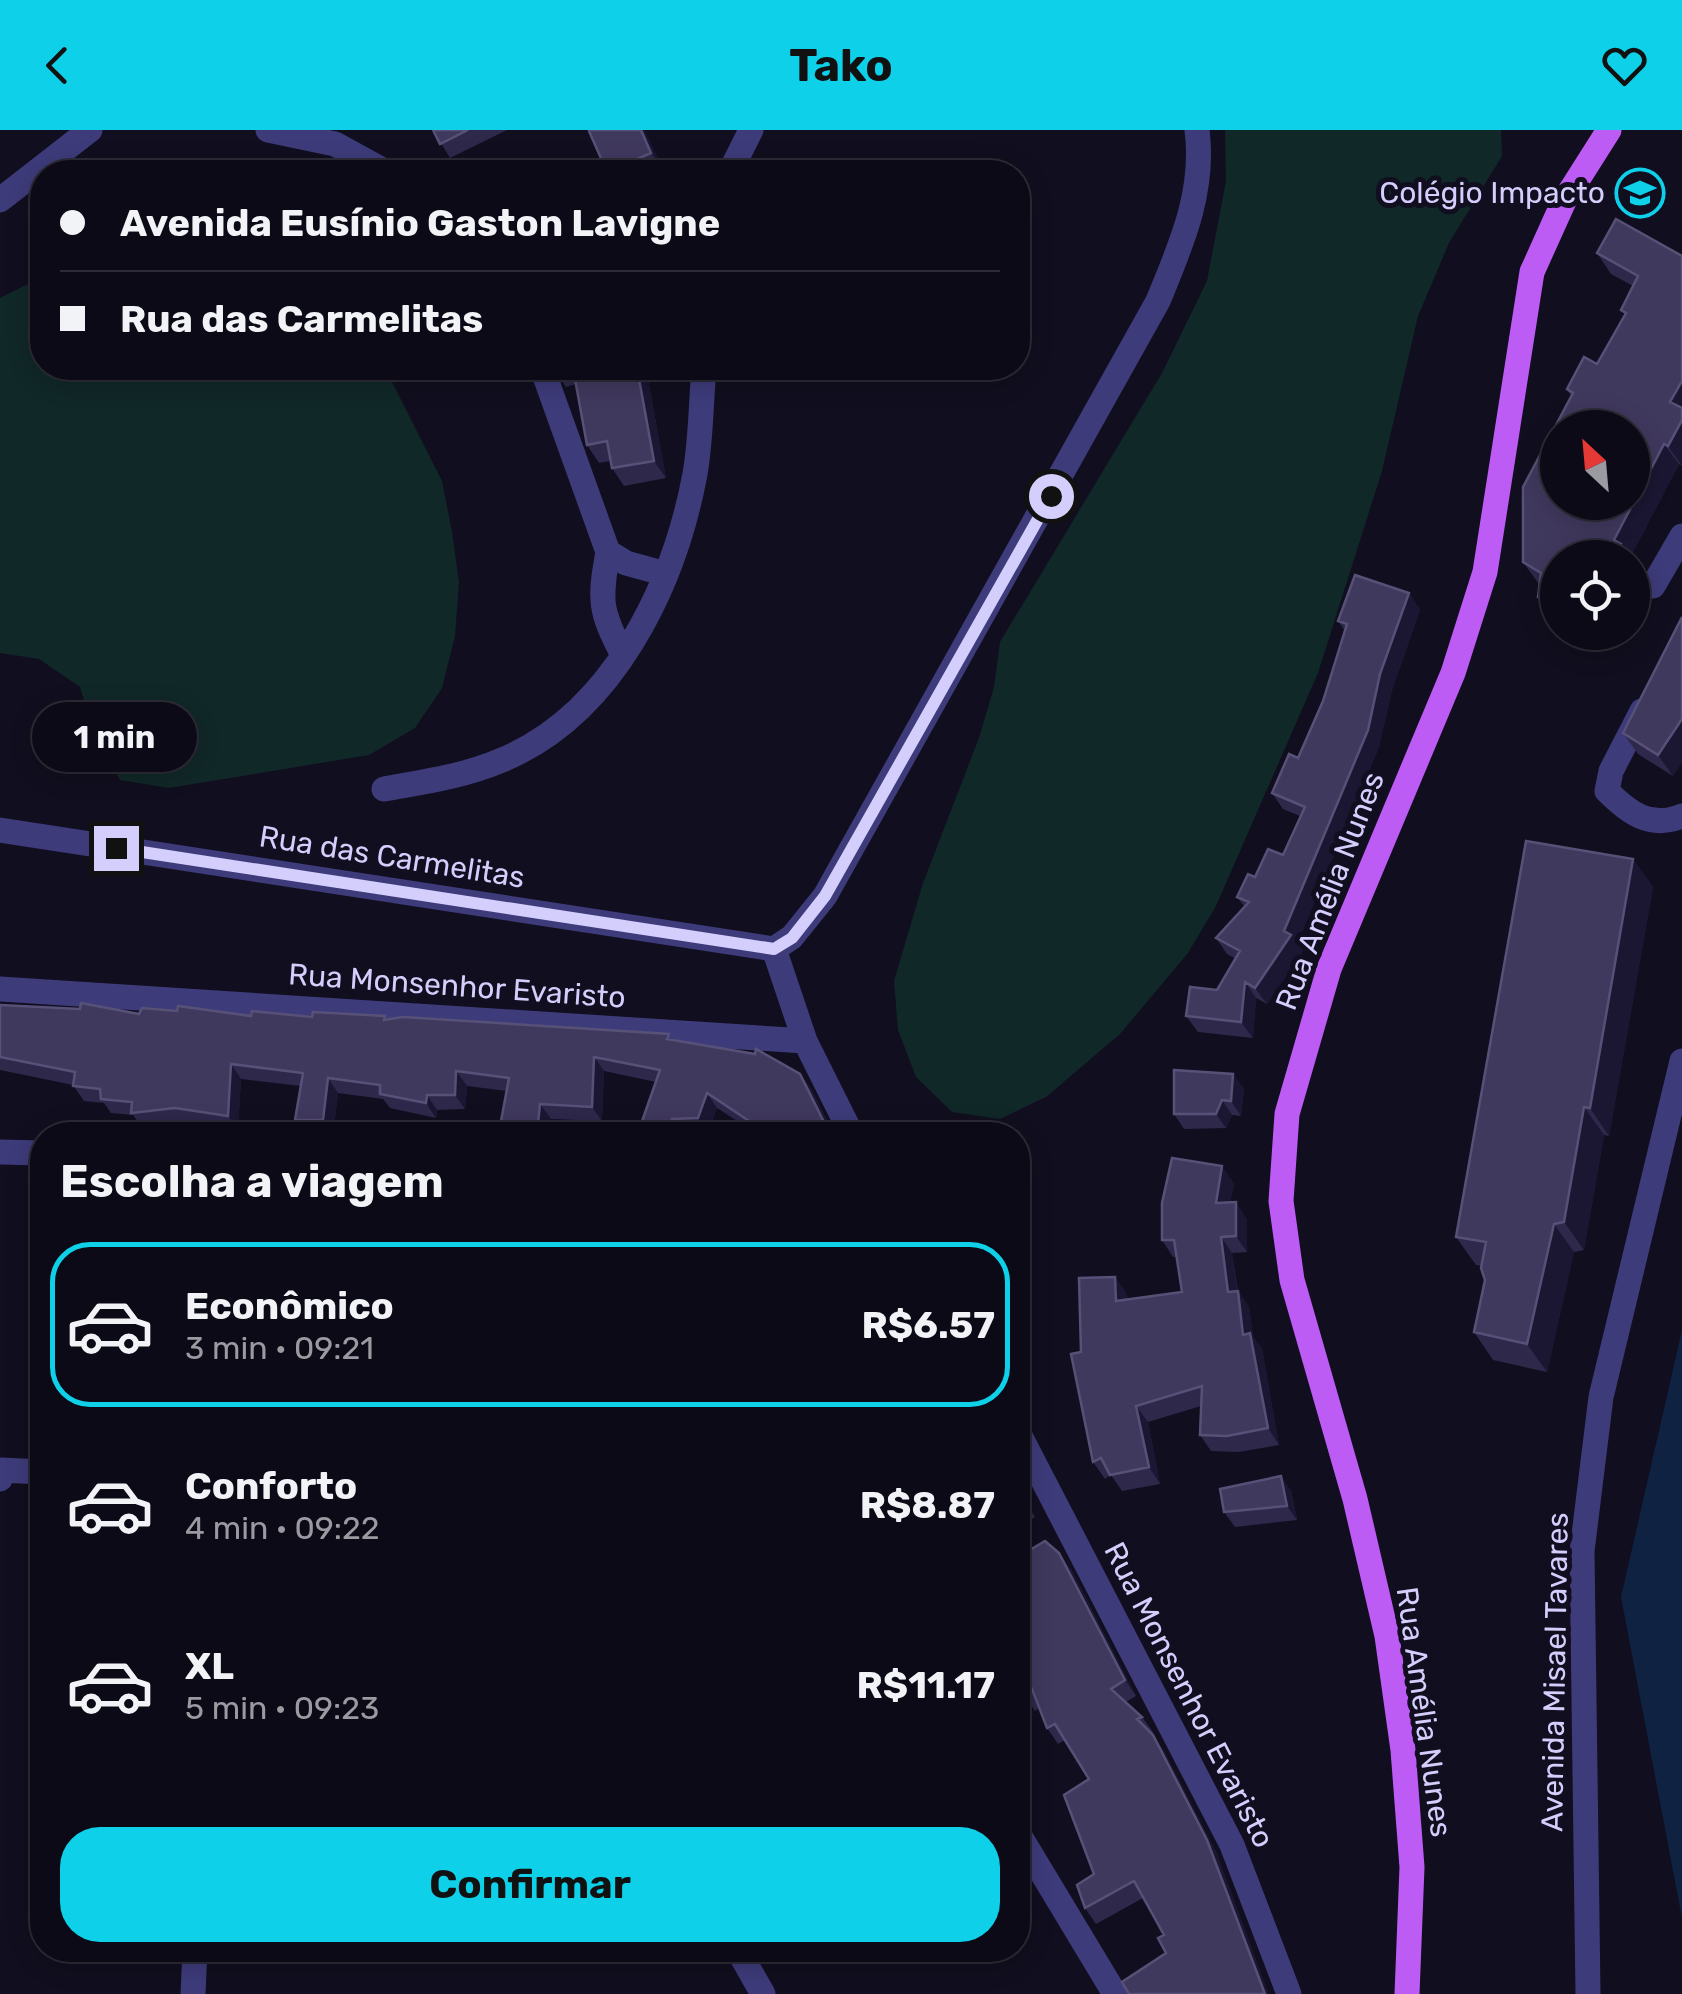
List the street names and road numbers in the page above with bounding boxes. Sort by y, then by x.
street label: Rua Amélia Nunes [1268,767,1392,1015]
street label: Rua das Carmelitas [257,818,527,896]
street label: Rua Monsenhor Evaristo [287,956,627,1016]
street label: Avenida Misael Tavares [1534,1512,1576,1832]
street label: Rua Monsenhor Evaristo [1096,1536,1282,1854]
street label: Rua Amélia Nunes [1389,1585,1459,1839]

